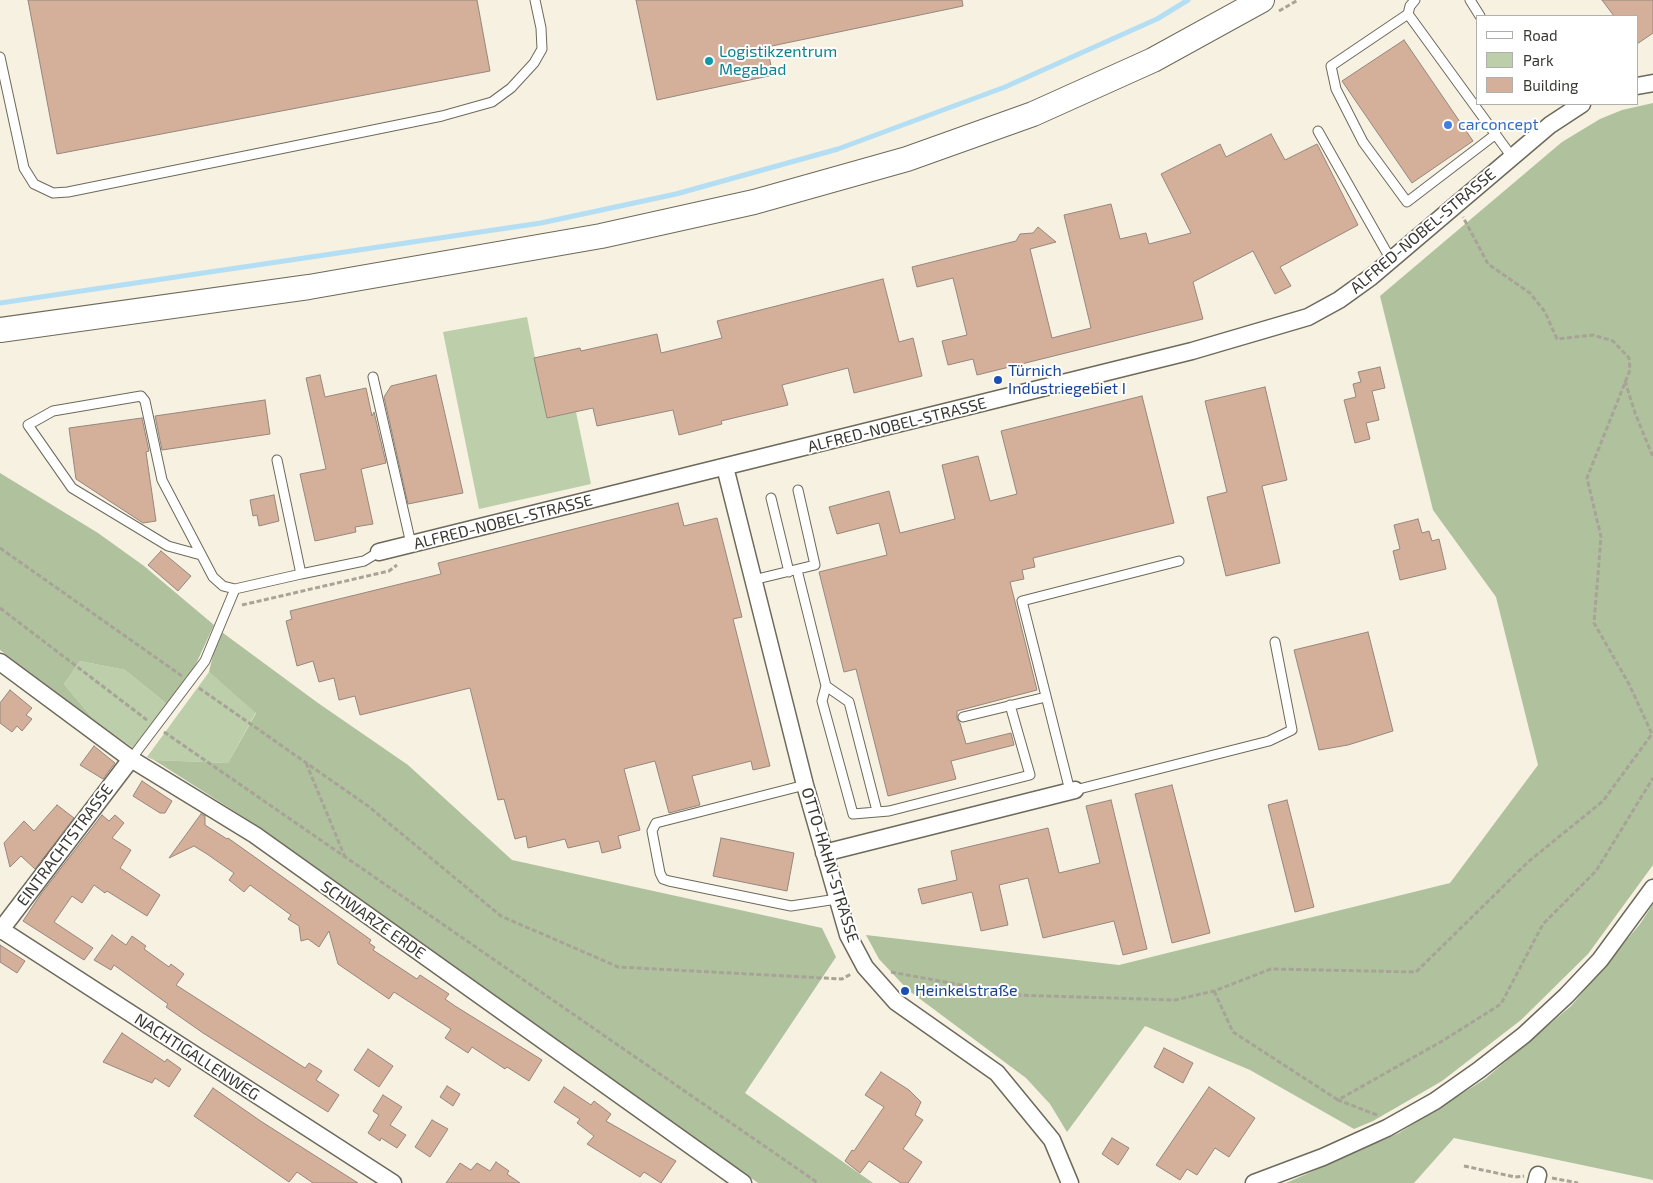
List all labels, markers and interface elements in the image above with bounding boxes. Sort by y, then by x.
legend [1476,15,1638,105]
text: Road [1523,26,1558,44]
place label: Logistikzentrum Megabad [719,42,837,80]
text: Park [1523,51,1554,69]
marker: Logistikzentrum Megabad [703,55,715,67]
text: Building [1523,76,1578,94]
place label: carconcept [1458,115,1539,135]
marker: carconcept [1442,119,1454,131]
street label: ALFRED-NOBEL-STRASSE [1346,165,1500,297]
place label: Türnich Industriegebiet I [1008,361,1126,399]
marker: Türnich Industriegebiet I [992,374,1004,386]
street label: ALFRED-NOBEL-STRASSE [806,393,988,457]
street label: ALFRED-NOBEL-STRASSE [412,490,594,554]
street label: EINTRACHTSTRASSE [13,780,117,910]
street label: OTTO-HAHN-STRASSE [797,785,863,945]
street label: SCHWARZE ERDE [317,877,429,963]
place label: Heinkelstraße [915,981,1018,1001]
marker: Heinkelstraße [899,985,911,997]
street label: NACHTIGALLENWEG [131,1009,263,1105]

